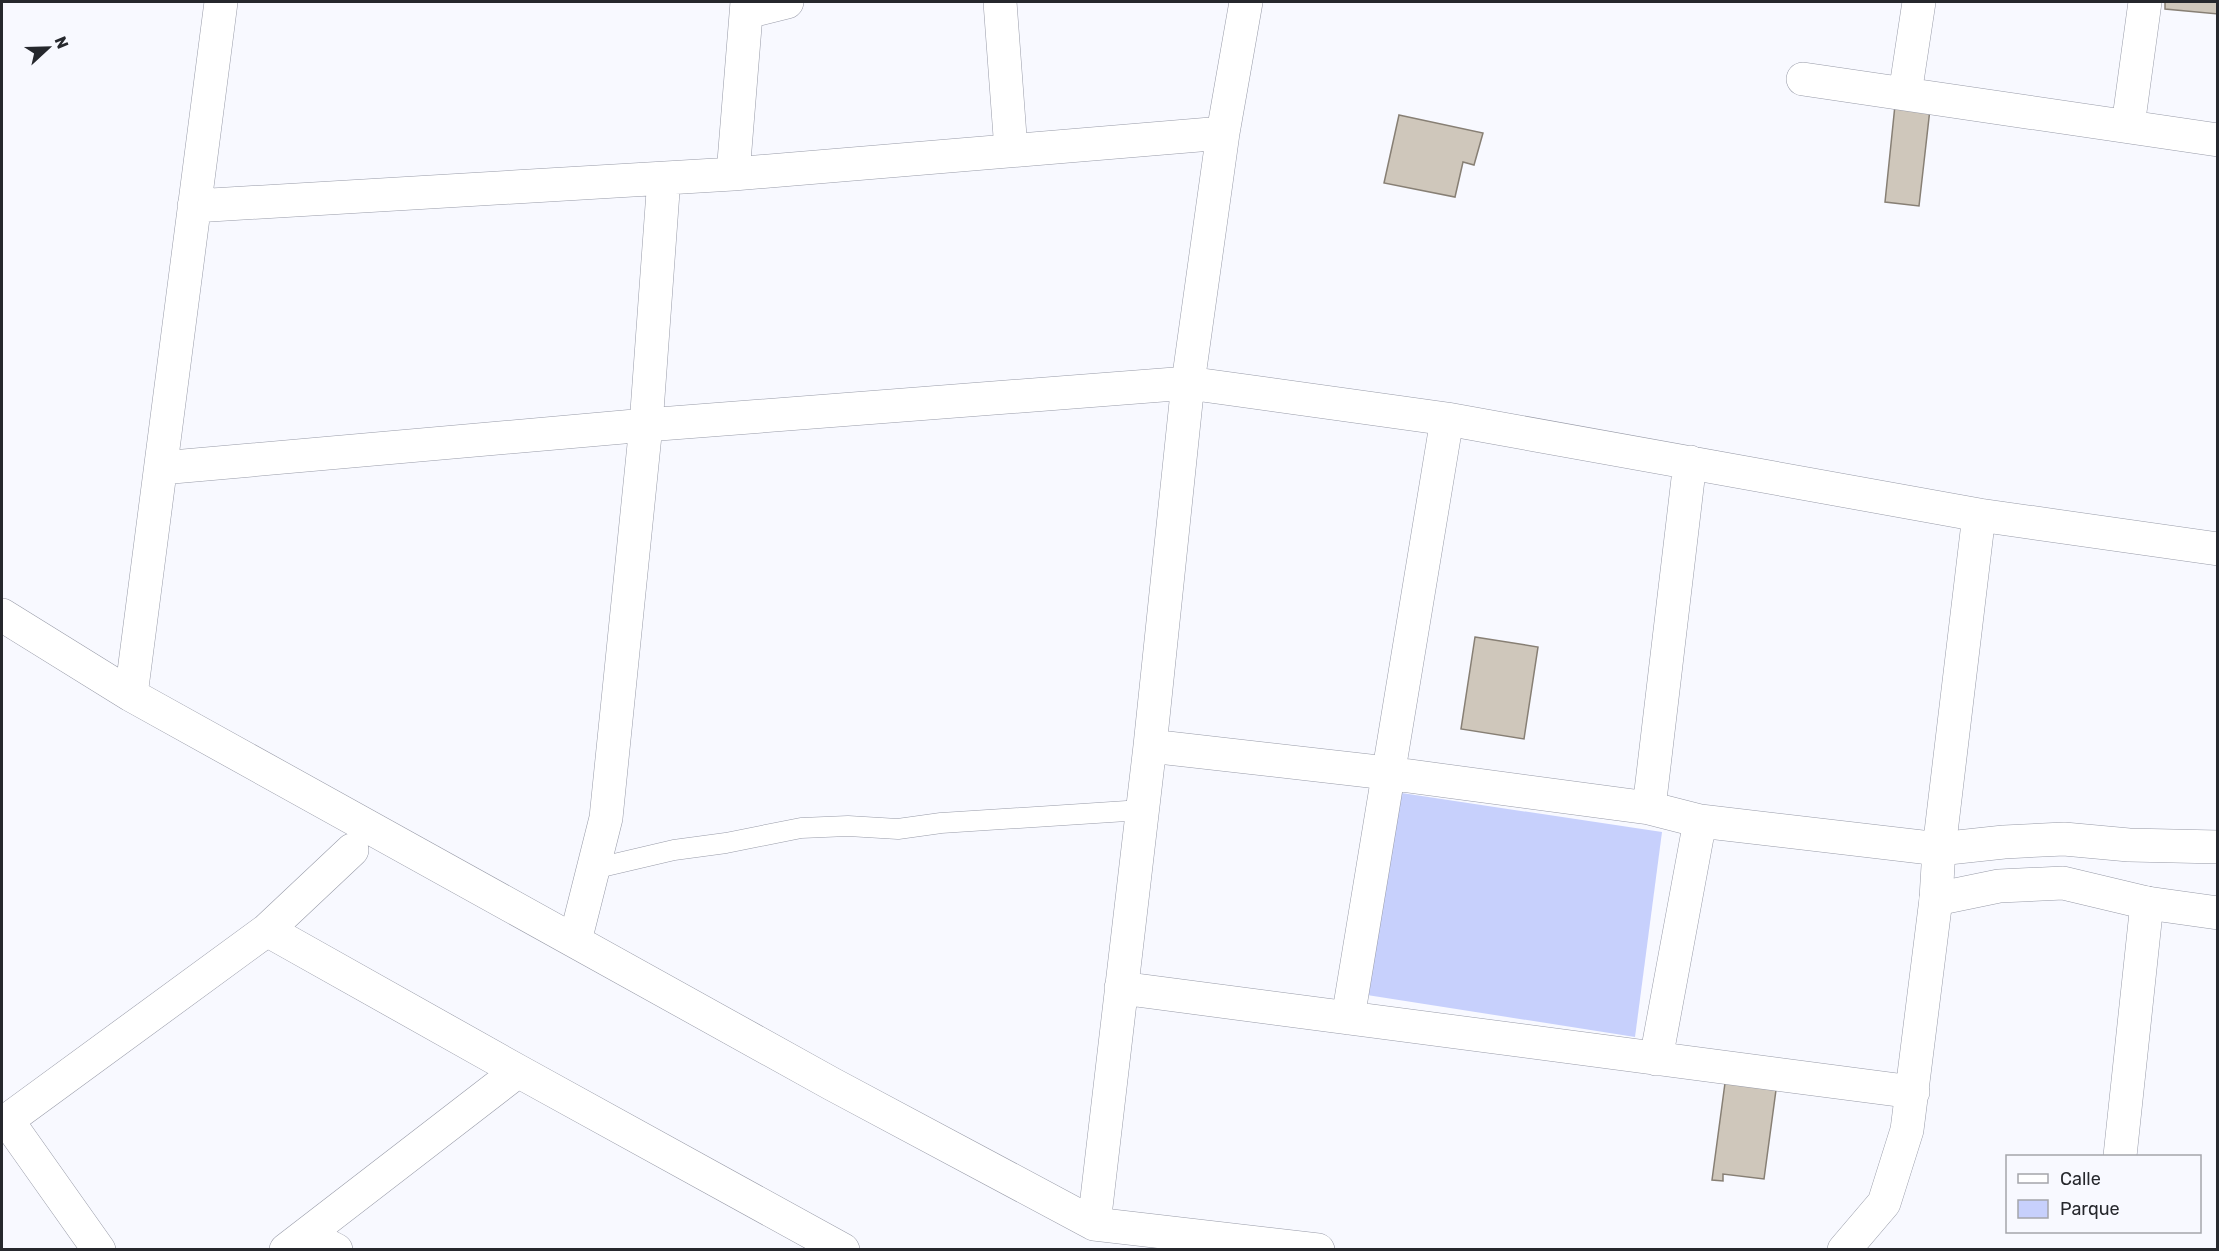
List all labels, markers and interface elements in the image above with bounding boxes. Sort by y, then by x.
north arrow [18,18,78,78]
text: N [50,34,72,51]
legend [2006,1155,2201,1233]
text: Calle [2060,1168,2101,1190]
text: Parque [2060,1198,2120,1220]

